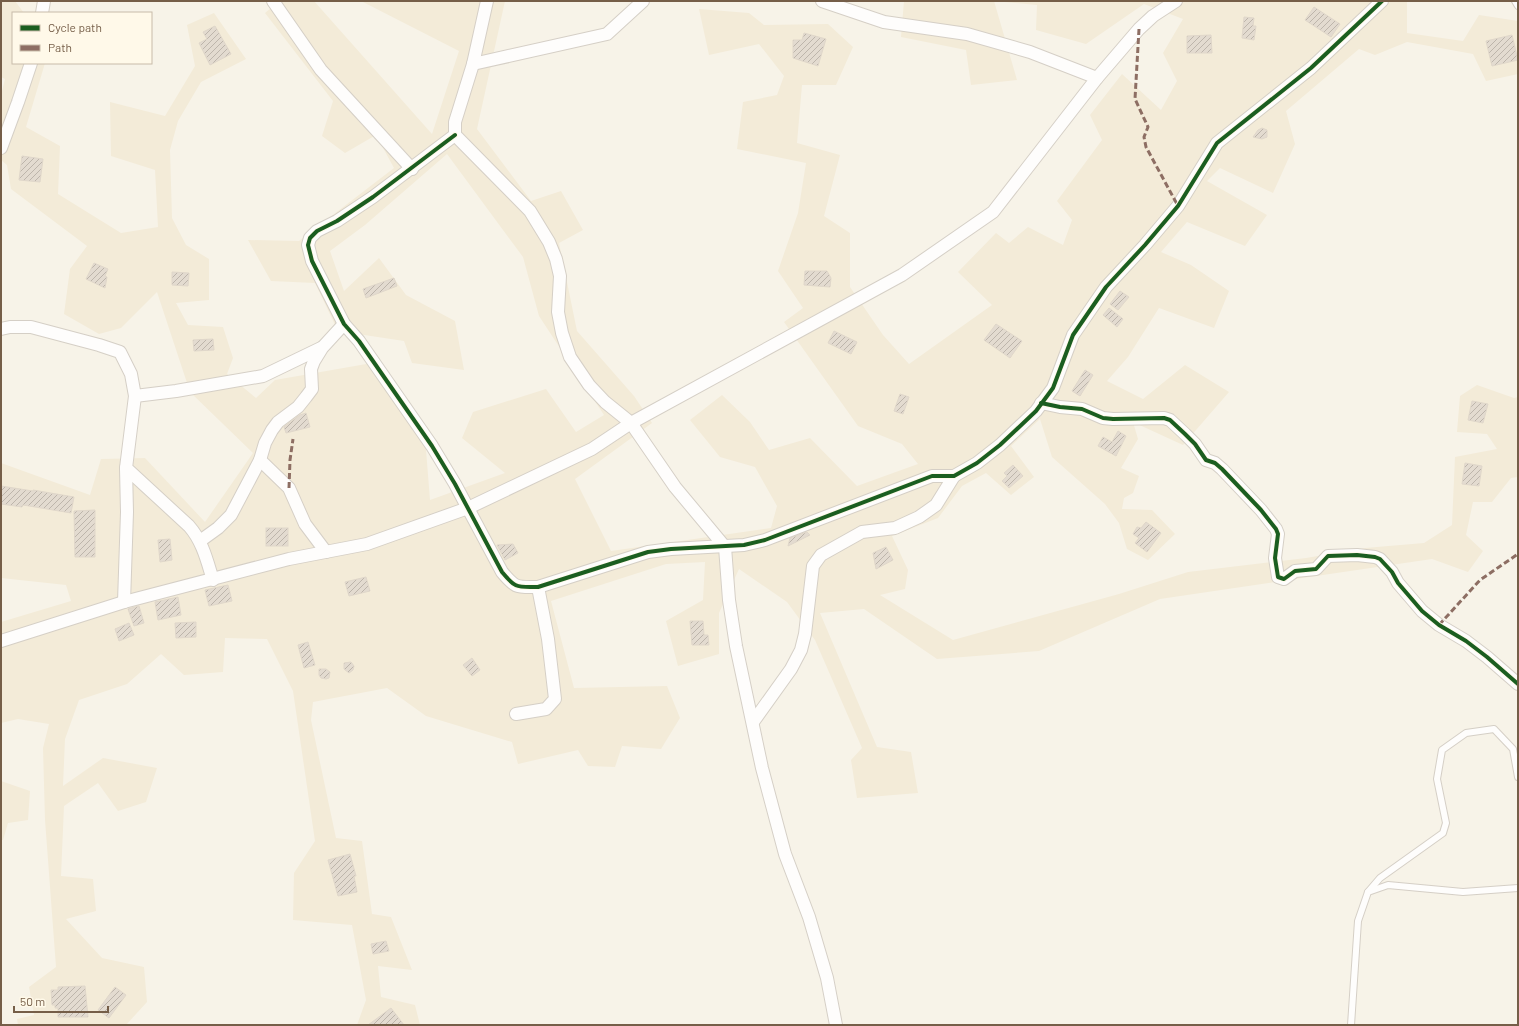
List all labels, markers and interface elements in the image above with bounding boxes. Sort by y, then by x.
legend [12,12,152,64]
text: Cycle path [48,20,102,34]
text: Path [48,40,72,54]
scale bar [14,988,108,1014]
text: 50 m [20,994,45,1008]

